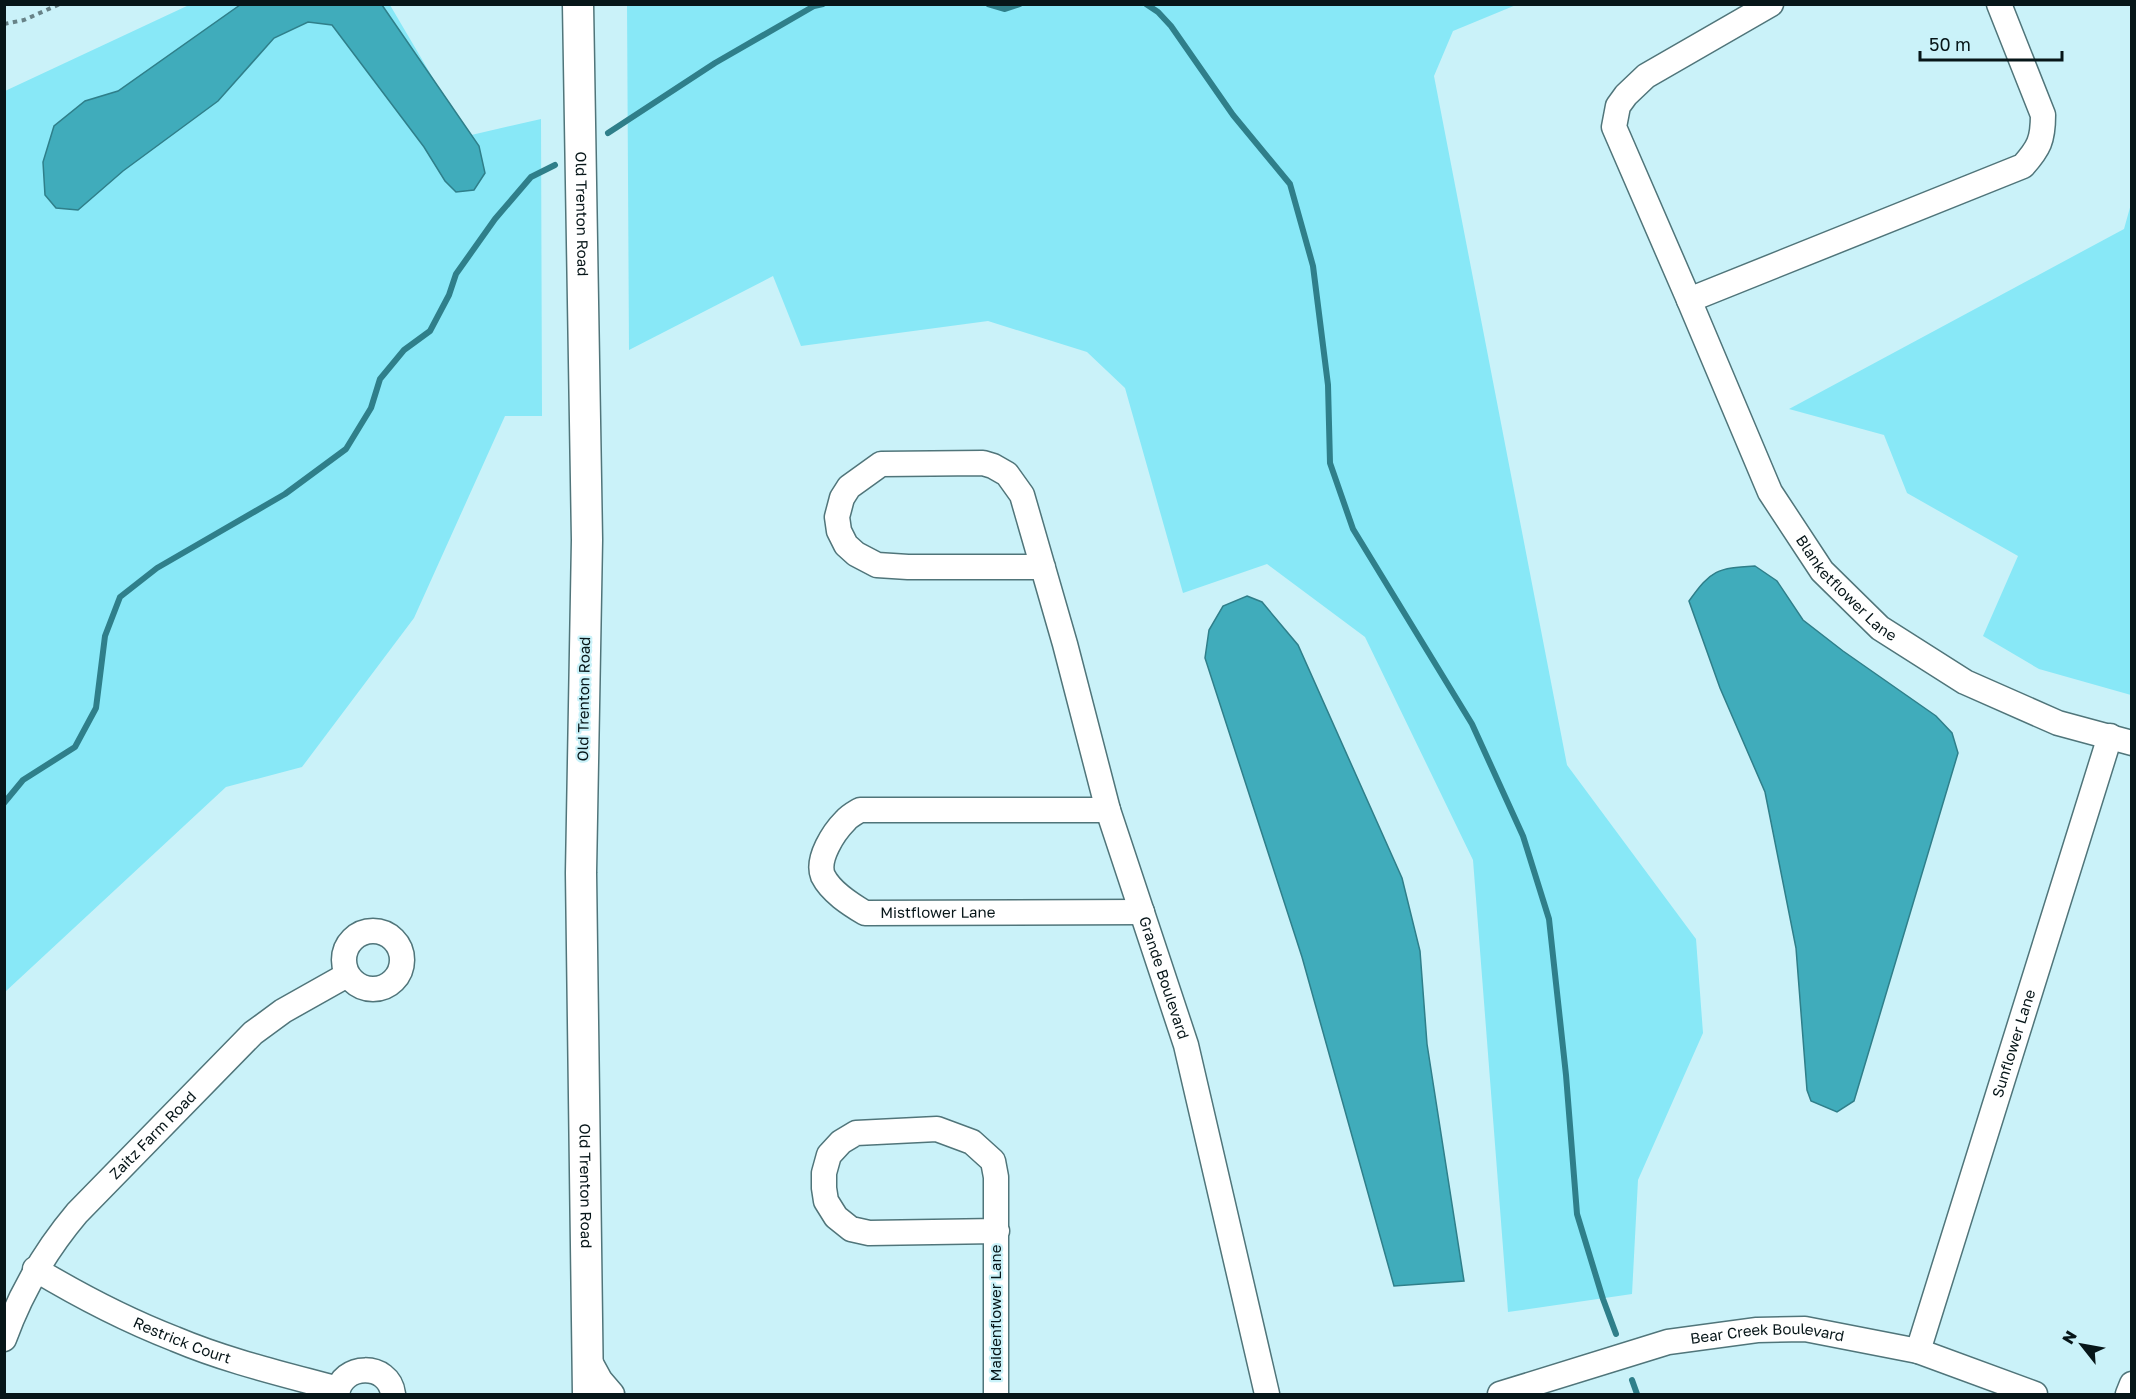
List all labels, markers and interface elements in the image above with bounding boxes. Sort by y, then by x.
scale bar [1920,24,2062,62]
text: 50 m [1929,33,1971,55]
street label: Old Trenton Road [572,151,593,277]
street label: Blanketflower Lane [1793,531,1901,644]
street label: Old Trenton Road [573,636,593,762]
street label: Mistflower Lane [880,903,996,921]
street label: Grande Boulevard [1136,914,1193,1041]
street label: Sunflower Lane [1988,987,2038,1100]
street label: Zaitz Farm Road [105,1087,199,1182]
street label: Old Trenton Road [576,1123,596,1248]
street label: Maidenflower Lane [986,1244,1004,1381]
street label: Restrick Court [131,1313,234,1367]
north arrow [2052,1315,2112,1375]
street label: Bear Creek Boulevard [1689,1319,1846,1347]
text: N [2057,1327,2081,1348]

